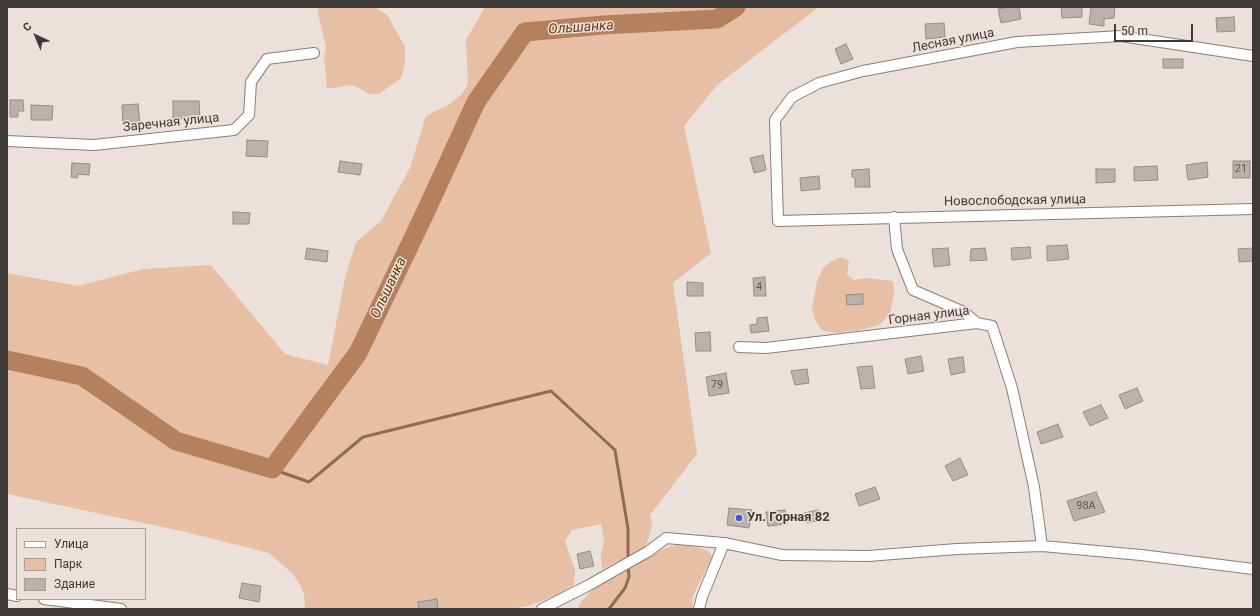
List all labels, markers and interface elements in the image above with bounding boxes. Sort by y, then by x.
north arrow [16,16,56,56]
scale bar [1116,16,1195,42]
water label: Ольшанка [548,17,614,39]
text: С [20,20,34,34]
text: 50 m [1121,24,1148,38]
street label: Лесная улица [911,25,995,57]
street label: Заречная улица [122,110,220,136]
house number: 21 [1235,162,1247,176]
street label: Новослободская улица [944,192,1086,210]
water label: Ольшанка [368,255,410,321]
house number: 4 [756,280,762,294]
street label: Горная улица [888,303,970,329]
house number: 79 [711,378,723,392]
house number: 98А [1076,499,1096,513]
place label: Ул. Горная 82 [747,510,830,526]
marker: Ул. Горная 82 [734,513,744,523]
legend [16,528,146,600]
text: Улица [54,537,89,551]
text: Парк [54,557,82,571]
text: Здание [54,577,95,591]

